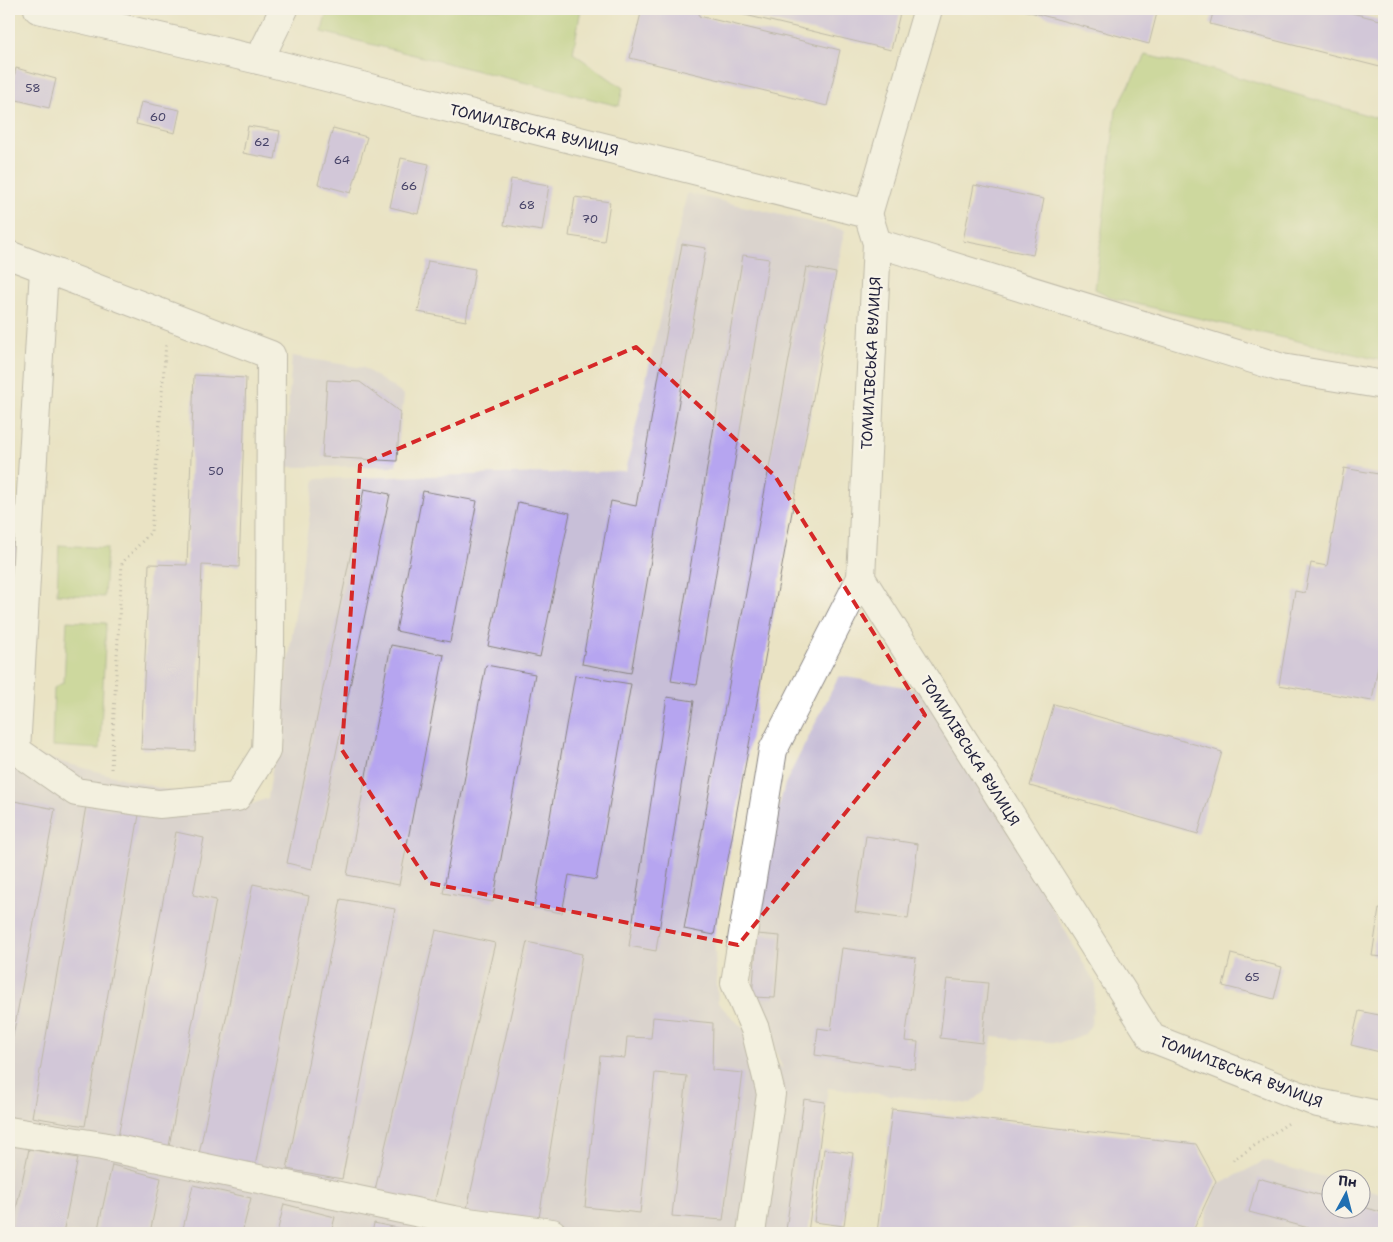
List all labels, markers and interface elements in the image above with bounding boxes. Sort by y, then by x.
house number: 58 [25,80,41,96]
street label: ТОМИЛІВСЬКА ВУЛИЦЯ [447,99,621,161]
house number: 60 [150,109,166,125]
house number: 62 [254,134,270,150]
house number: 64 [334,152,350,168]
house number: 66 [401,178,417,194]
house number: 68 [519,197,535,213]
house number: 70 [582,211,598,227]
street label: ТОМИЛІВСЬКА ВУЛИЦЯ [856,276,886,450]
house number: 50 [208,463,224,479]
street label: ТОМИЛІВСЬКА ВУЛИЦЯ [916,672,1024,830]
house number: 65 [1244,969,1260,985]
street label: ТОМИЛІВСЬКА ВУЛИЦЯ [1157,1032,1325,1112]
north arrow [1320,1170,1370,1220]
text: Пн [1337,1171,1358,1191]

